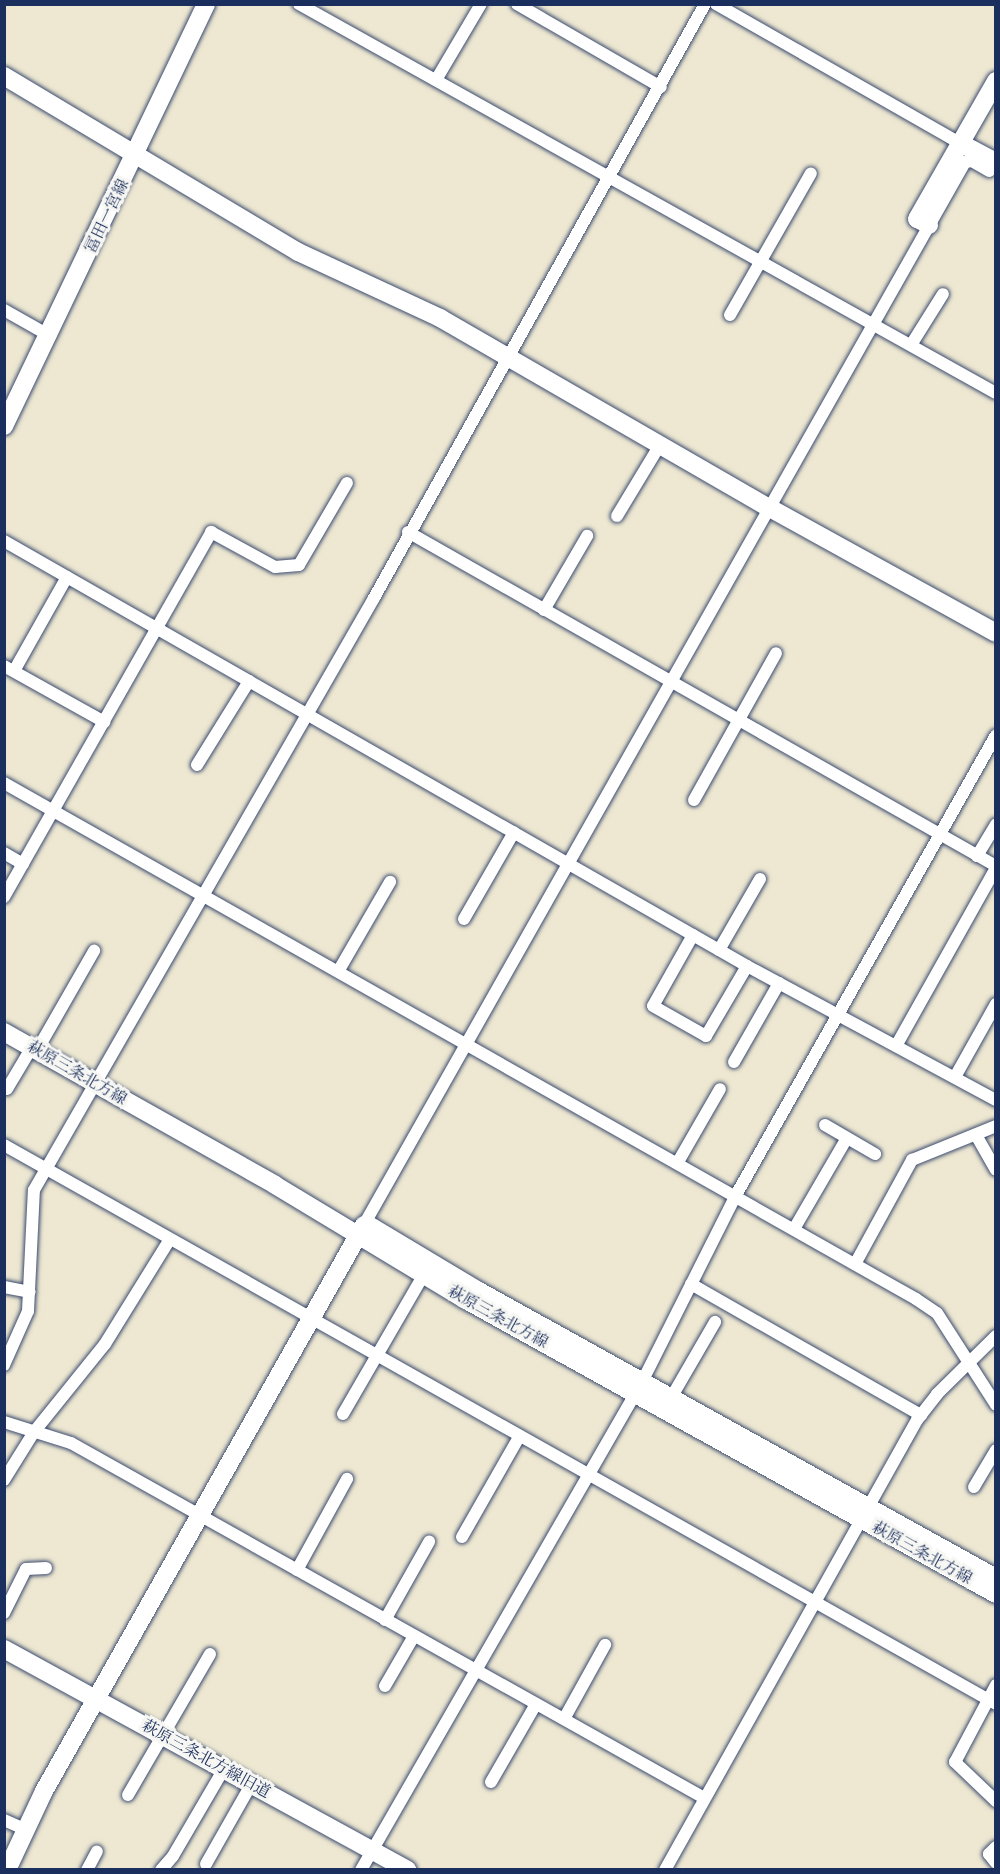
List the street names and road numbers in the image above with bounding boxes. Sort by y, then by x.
street label: 冨田一宮線 [81,176,133,256]
street label: 萩原三条北方線 [24,1037,130,1109]
street label: 萩原三条北方線 [444,1281,552,1353]
street label: 萩原三条北方線 [868,1517,976,1589]
street label: 萩原三条北方線旧道 [138,1716,274,1802]

